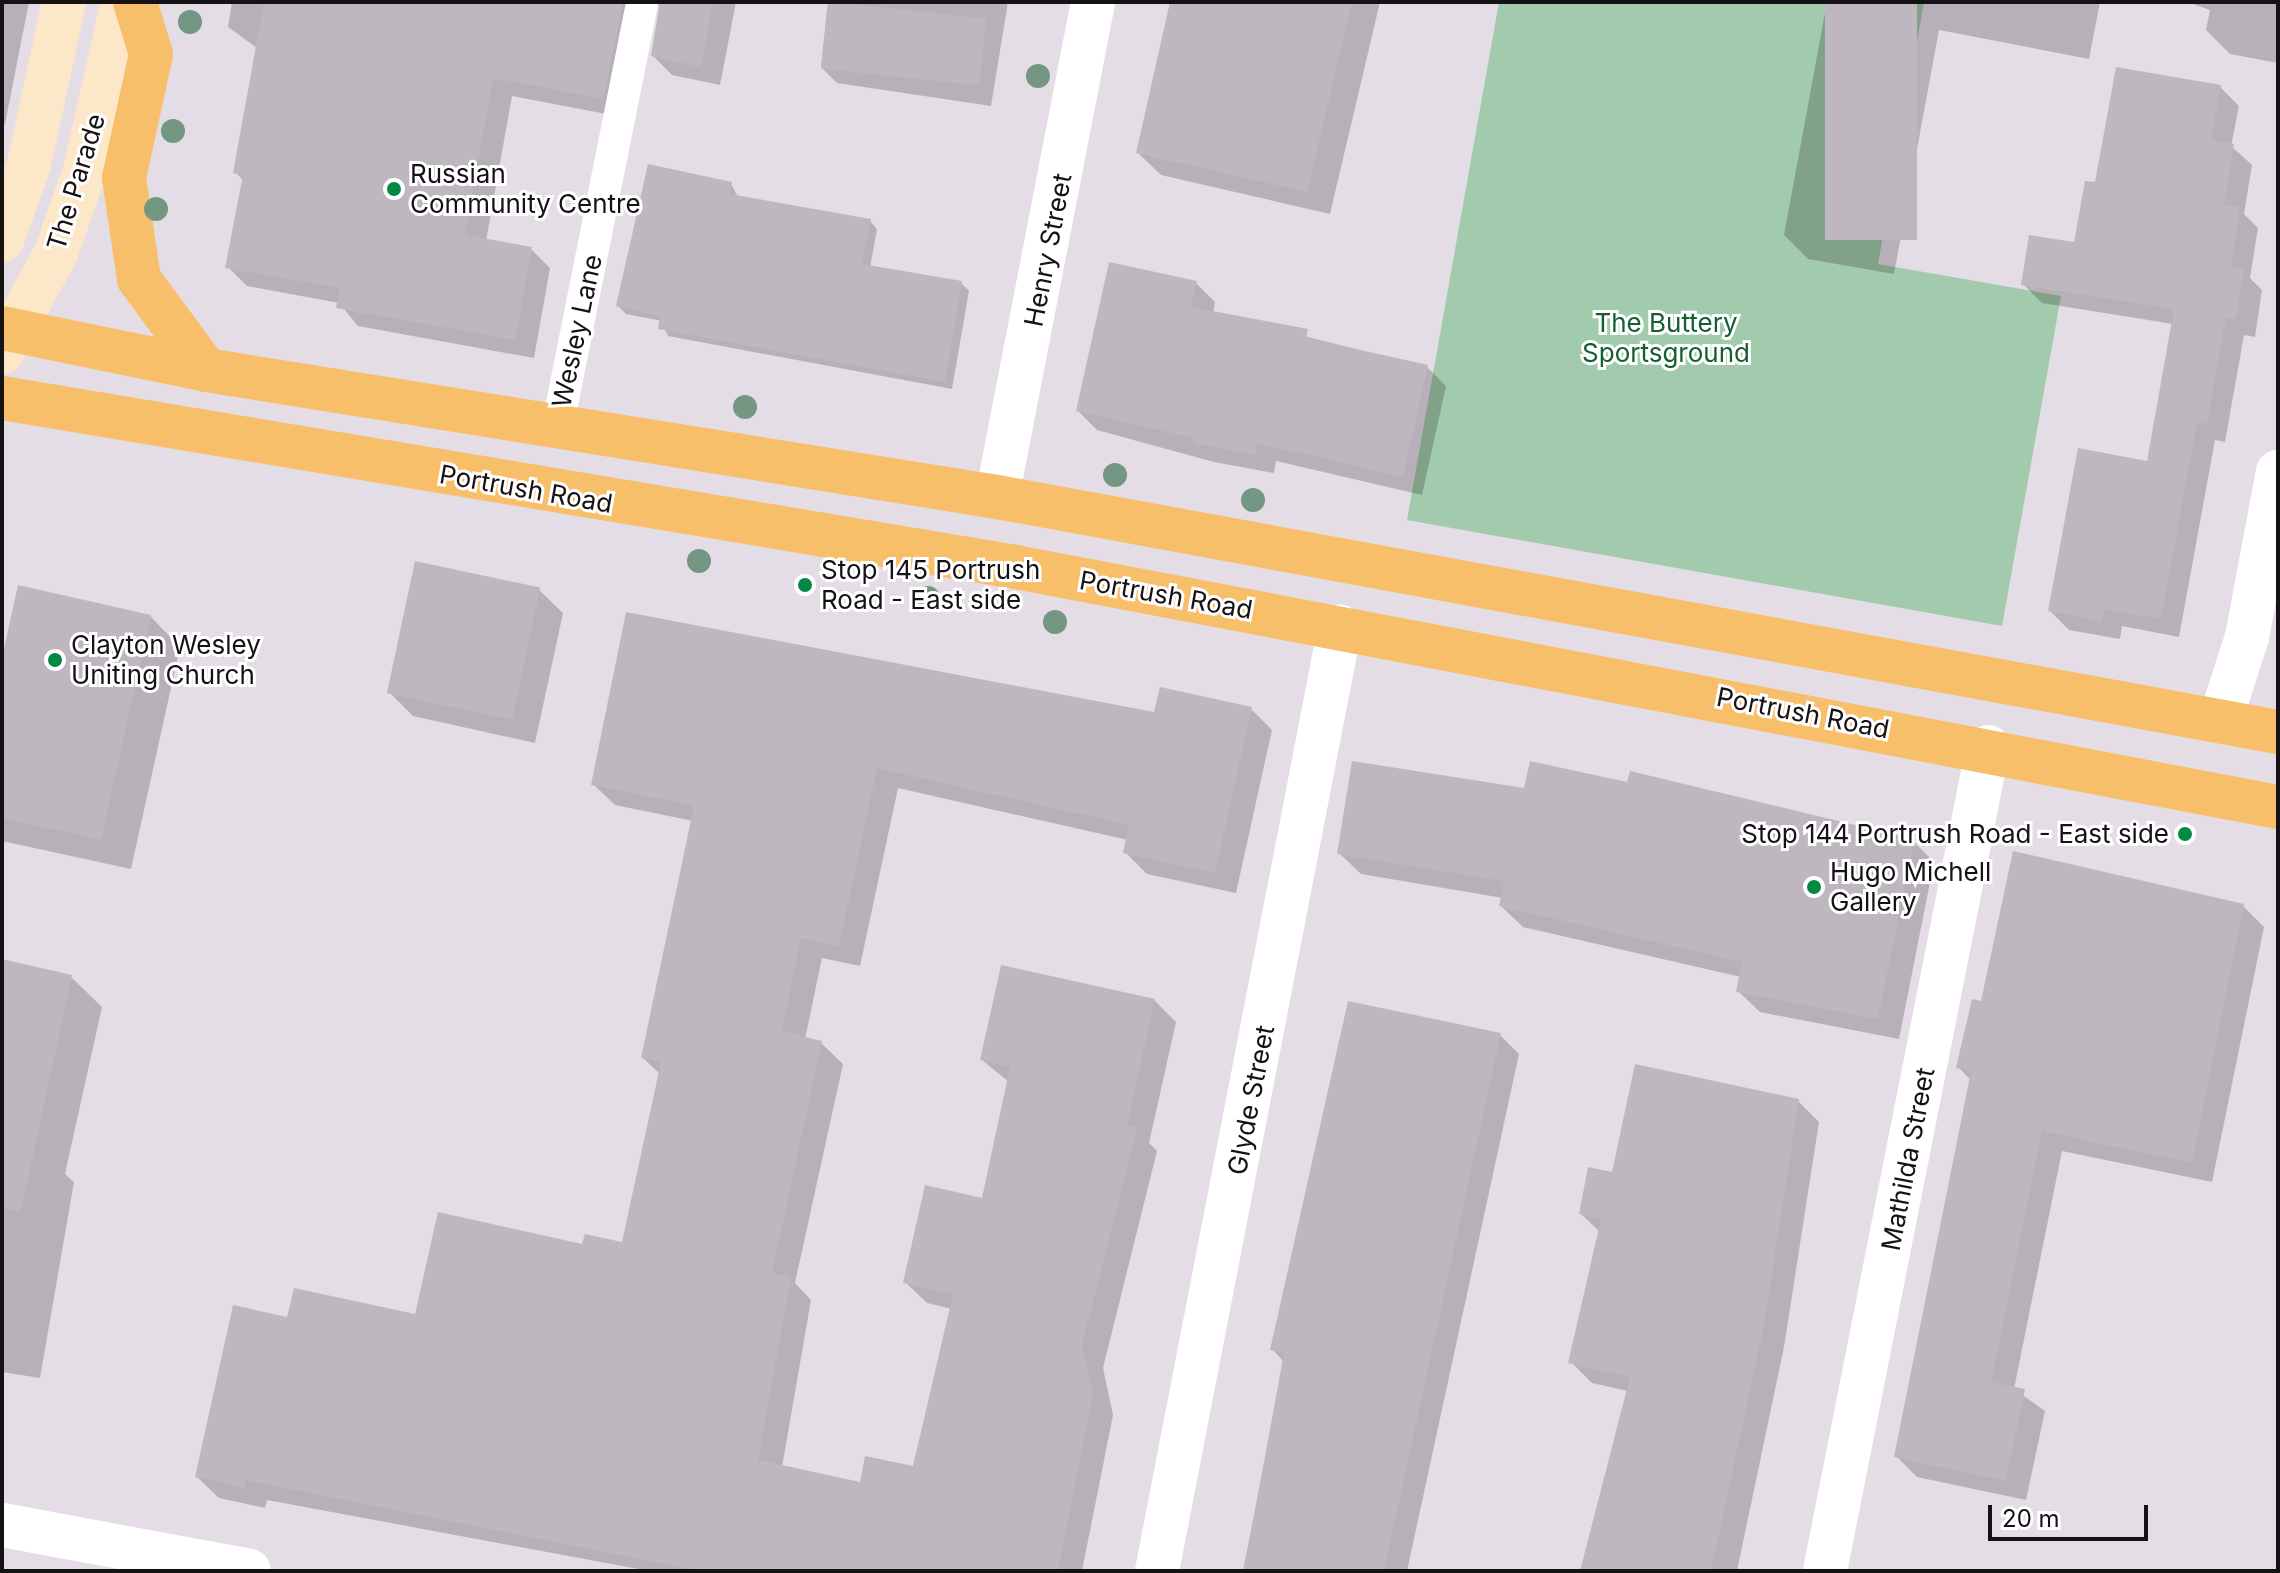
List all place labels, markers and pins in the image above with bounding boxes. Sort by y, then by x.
place label: Russian Community Centre [410,158,641,220]
marker: Russian Community Centre [385,180,403,198]
place label: Stop 145 Portrush Road - East side [821,554,1040,616]
marker: Stop 145 Portrush Road - East side [796,576,814,594]
place label: Clayton Wesley Uniting Church [71,629,261,690]
marker: Clayton Wesley Uniting Church [46,651,64,669]
place label: Stop 144 Portrush Road - East side [1741,818,2169,850]
marker: Stop 144 Portrush Road - East side [2176,825,2194,843]
place label: Hugo Michell Gallery [1830,856,1991,918]
marker: Hugo Michell Gallery [1805,878,1823,896]

